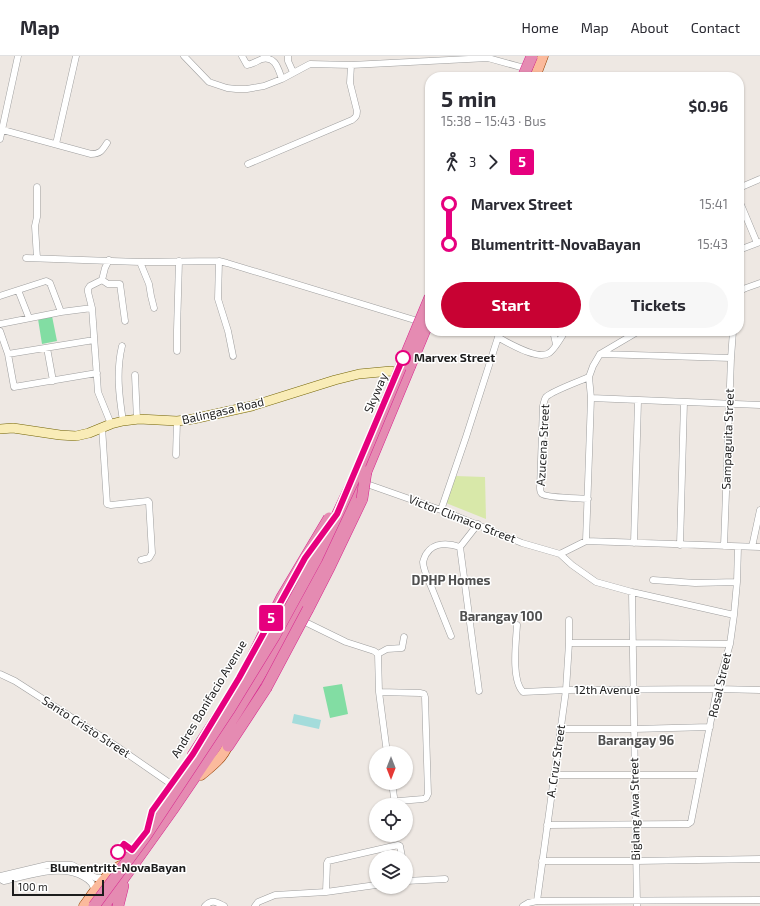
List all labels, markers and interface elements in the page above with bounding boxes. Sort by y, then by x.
text: Map [20,16,60,39]
text: Home [522,19,559,36]
text: Map [581,19,609,36]
text: About [631,19,669,36]
text: Contact [691,19,740,36]
text: 5 min [441,85,497,111]
text: $0.96 [688,97,728,115]
text: 15:38 – 15:43 · Bus [441,113,546,129]
icon: walk [441,151,463,173]
icon: forward [482,151,504,173]
text: 5 [518,153,526,170]
text: 3 [469,154,476,170]
text: Marvex Street [471,195,572,213]
text: 15:41 [700,196,728,212]
text: Blumentritt-NovaBayan [471,235,641,253]
text: 15:43 [698,236,728,252]
button: Start [441,282,581,328]
button: Tickets [589,282,728,328]
marker: Marvex Street [395,350,411,366]
place label: Marvex Street [414,350,495,364]
street label: Skyway [360,370,390,415]
street label: Sampaguita Street [718,388,736,490]
street label: Balingasa Road [180,394,265,426]
street label: Azucena Street [533,403,551,486]
street label: Victor Climaco Street [407,491,518,545]
district label: DPHP Homes [412,572,491,588]
line badge: 5 [258,605,284,631]
district label: Barangay 100 [459,608,543,624]
text: 5 [267,609,275,626]
street label: Andres Bonifacio Avenue [167,637,249,760]
street label: Rosal Street [705,651,733,719]
street label: 12th Avenue [574,682,640,696]
street label: Santo Cristo Street [40,692,134,760]
street label: A. Cruz Street [543,723,567,798]
district label: Barangay 96 [598,732,675,748]
north arrow [369,746,413,790]
map controls [369,746,413,894]
street label: Biglang Awa Street [626,757,642,861]
button: locate [369,798,413,842]
marker: Blumentritt-NovaBayan [110,844,126,860]
button: layers [369,850,413,894]
place label: Blumentritt-NovaBayan [50,860,186,875]
scale bar [12,878,104,897]
text: 100 m [18,880,48,893]

